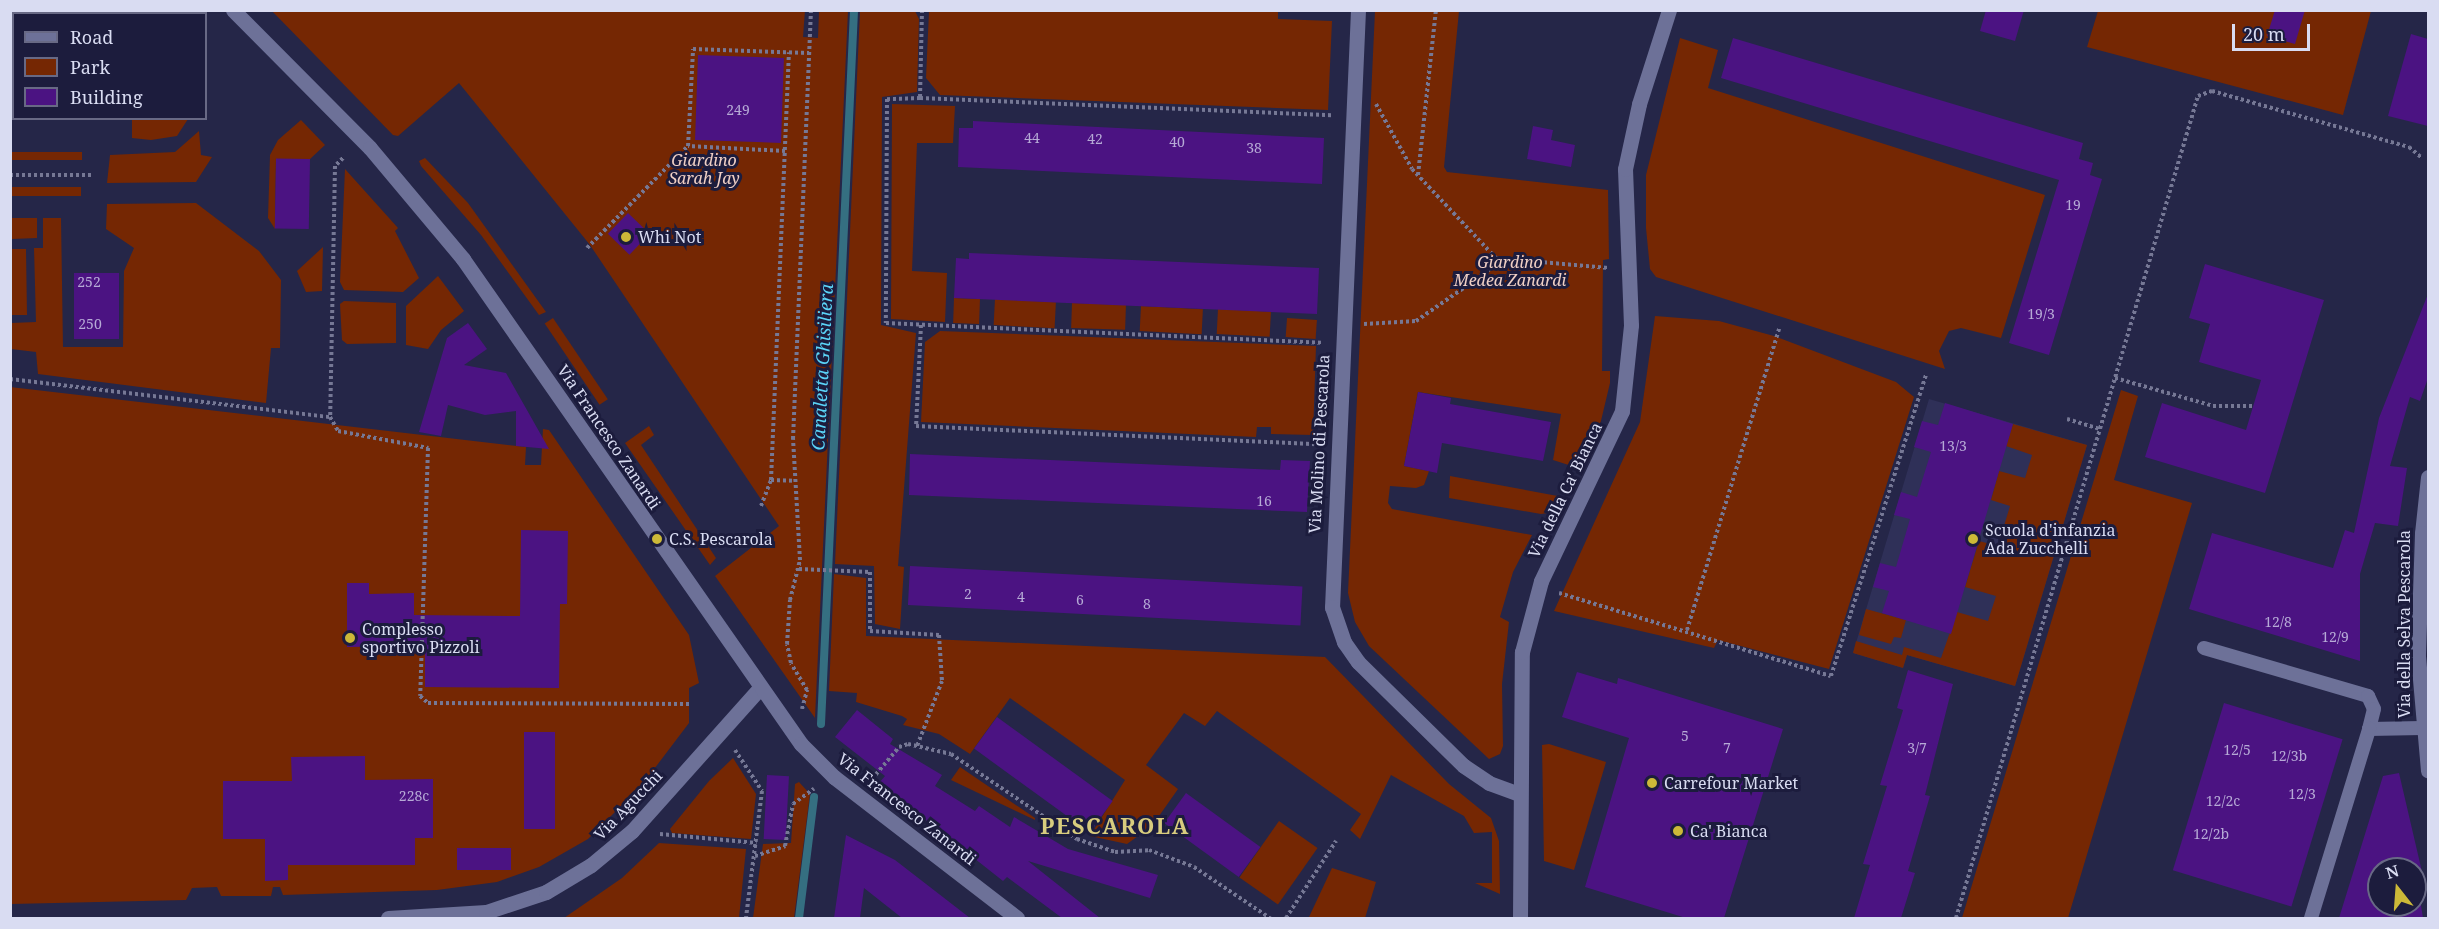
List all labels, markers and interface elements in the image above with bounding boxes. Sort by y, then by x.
legend [12,12,207,120]
scale bar [2235,12,2313,50]
text: 20 m [2243,22,2285,46]
text: Road [70,25,113,49]
text: Park [70,55,110,79]
text: Building [70,85,143,109]
house number: 249 [726,102,750,118]
house number: 44 [1024,130,1040,146]
house number: 42 [1087,131,1103,147]
house number: 40 [1169,134,1185,150]
house number: 38 [1246,140,1262,156]
park label: Giardino Sarah Jay [668,150,740,188]
house number: 19 [2065,197,2081,213]
place label: Whi Not [638,227,701,247]
marker: Whi Not [619,230,633,244]
park label: Giardino Medea Zanardi [1454,252,1566,290]
house number: 252 [77,274,101,290]
water label: Canaletta Ghisiliera [807,283,837,451]
house number: 19/3 [2027,306,2055,322]
house number: 250 [78,316,102,332]
street label: Via Molino di Pescarola [1305,354,1333,534]
street label: Via Francesco Zanardi [553,361,665,513]
street label: Via della Ca' Bianca [1524,419,1606,561]
house number: 13/3 [1939,438,1967,454]
house number: 16 [1256,493,1272,509]
place label: Scuola d'infanzia Ada Zucchelli [1985,520,2115,558]
place label: C.S. Pescarola [669,529,773,549]
street label: Via della Selva Pescarola [2394,530,2414,718]
marker: C.S. Pescarola [650,532,664,546]
marker: Scuola d'infanzia Ada Zucchelli [1966,532,1980,546]
house number: 2 [964,586,972,602]
house number: 4 [1017,589,1025,605]
house number: 6 [1076,592,1084,608]
house number: 8 [1143,596,1151,612]
house number: 12/8 [2264,614,2292,630]
place label: Complesso sportivo Pizzoli [362,619,480,657]
house number: 12/9 [2321,629,2349,645]
marker: Complesso sportivo Pizzoli [343,631,357,645]
house number: 5 [1681,728,1689,744]
house number: 7 [1723,740,1731,756]
house number: 3/7 [1907,740,1927,756]
house number: 12/5 [2223,742,2251,758]
house number: 12/3b [2271,748,2307,764]
street label: Via Francesco Zanardi [834,749,980,869]
street label: Via Agucchi [590,766,666,844]
place label: Carrefour Market [1664,773,1798,793]
marker: Carrefour Market [1645,776,1659,790]
house number: 12/3 [2288,786,2316,802]
house number: 228c [399,788,429,804]
house number: 12/2c [2206,793,2240,809]
district label: PESCAROLA [1040,813,1190,839]
place label: Ca' Bianca [1690,821,1768,841]
marker: Ca' Bianca [1671,824,1685,838]
house number: 12/2b [2193,826,2229,842]
north arrow [2367,857,2427,917]
text: N [2383,859,2402,884]

